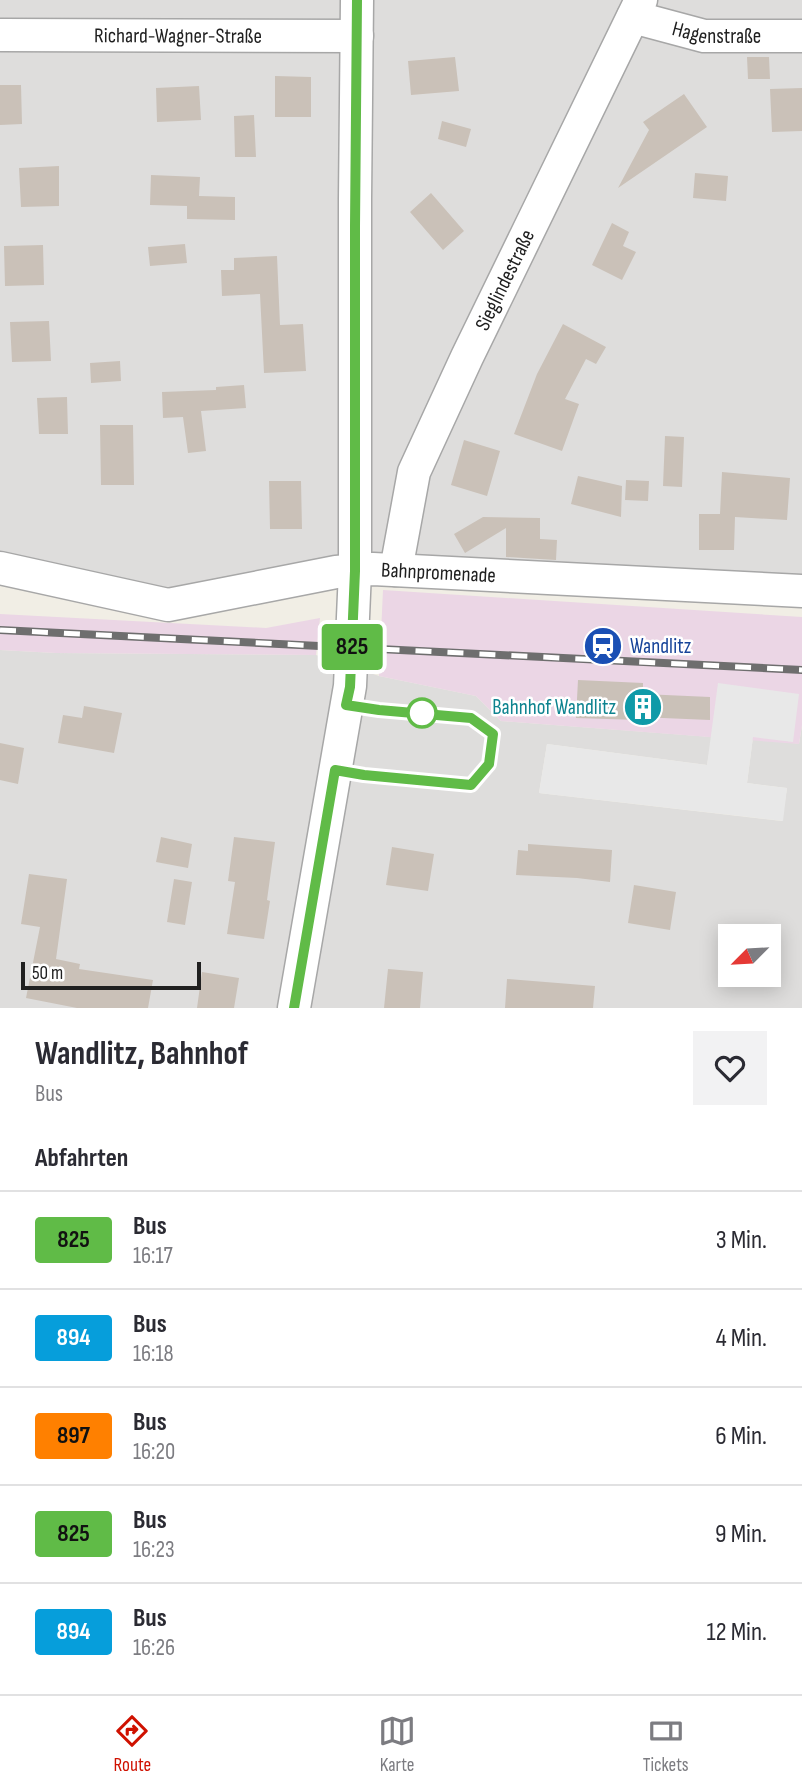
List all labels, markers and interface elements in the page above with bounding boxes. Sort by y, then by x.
street label: Hagenstraße [670,16,761,49]
street label: Richard-Wagner-Straße [94,23,262,48]
street label: Sieglindestraße [469,225,540,335]
street label: Bahnpromenade [381,557,497,588]
line badge: 825 [312,624,392,670]
station icon: Wandlitz [582,625,624,667]
text: 825 [336,632,368,661]
place label: Wandlitz [630,634,692,659]
building icon: Bahnhof Wandlitz [622,686,664,728]
place label: Bahnhof Wandlitz [492,695,616,720]
unlabelled marker [407,698,437,728]
north arrow [718,924,780,987]
map controls [718,924,781,987]
scale bar [21,959,201,991]
text: 50 m [32,962,63,985]
button: heart [693,1031,767,1105]
text: Wandlitz, Bahnhof [35,1034,248,1074]
text: Bus [35,1080,63,1108]
text: Abfahrten [35,1143,128,1174]
text: Bus [133,1211,167,1242]
text: 825 [57,1225,90,1254]
text: 3 Min. [716,1225,767,1256]
text: 16:17 [133,1242,173,1270]
text: Bus [133,1309,167,1340]
text: 894 [57,1323,90,1352]
text: 4 Min. [716,1323,767,1354]
text: 16:18 [133,1340,174,1368]
text: Bus [133,1407,167,1438]
text: 897 [57,1421,90,1450]
text: 6 Min. [715,1421,767,1452]
text: 16:20 [133,1438,175,1466]
text: Bus [133,1505,167,1536]
text: 825 [57,1519,90,1548]
text: 9 Min. [715,1519,767,1550]
text: 16:23 [133,1536,175,1564]
text: Bus [133,1603,167,1634]
text: 894 [57,1617,90,1646]
text: 12 Min. [706,1617,767,1648]
text: 16:26 [133,1634,175,1662]
tab: Route [113,1712,151,1777]
tab: Karte [378,1712,416,1777]
tab: Tickets [643,1712,689,1777]

